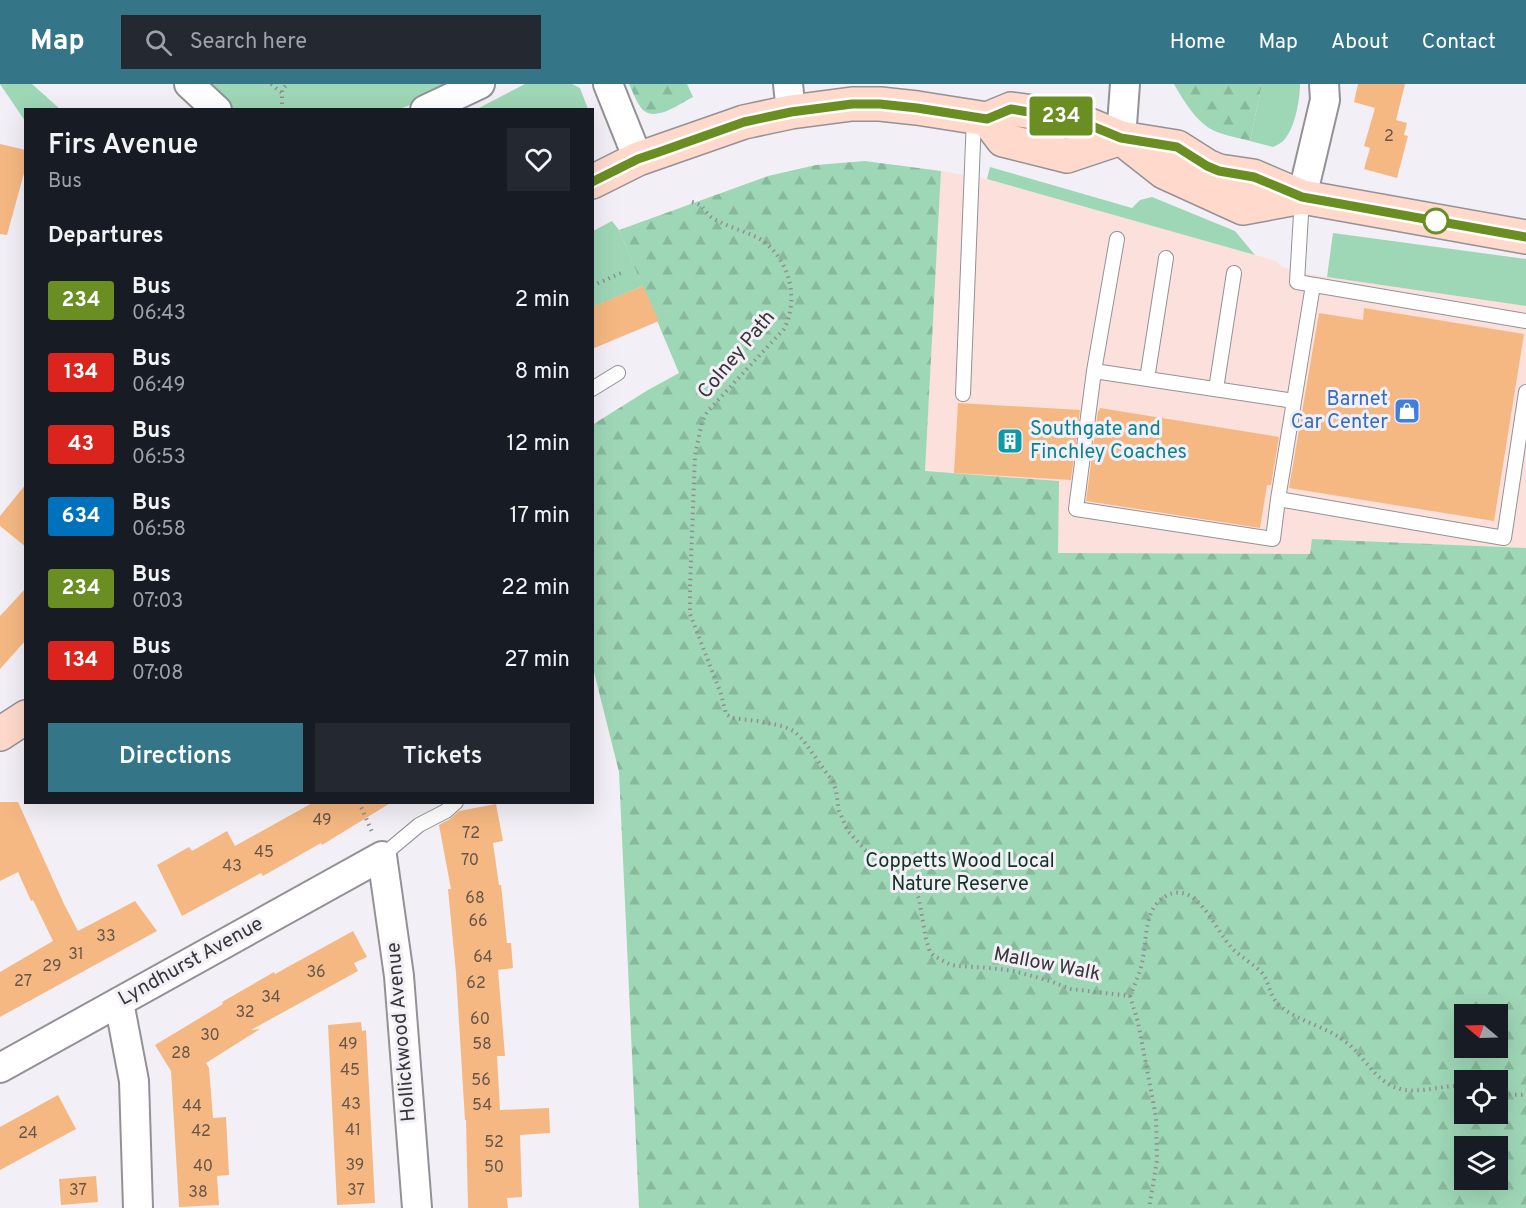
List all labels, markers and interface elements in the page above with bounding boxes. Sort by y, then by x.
search box [121,15,541,69]
text: Map [30,24,85,60]
icon: search [142,26,175,59]
text: Search here [190,29,307,56]
text: Home [1170,29,1226,56]
text: Map [1259,29,1298,56]
text: About [1331,29,1389,56]
text: Contact [1422,29,1496,56]
line badge: 234 [1026,96,1096,135]
text: 234 [1042,103,1080,130]
house number: 2 [1384,127,1394,147]
text: Firs Avenue [48,128,199,164]
button: heart [507,128,570,191]
text: Bus [48,169,82,195]
unlabelled marker [1423,208,1449,234]
text: Departures [48,223,164,250]
text: Bus [132,274,171,301]
text: 234 [62,287,100,314]
text: 2 min [515,287,570,314]
text: 06:43 [132,301,186,327]
street label: Colney Path [692,305,782,405]
text: Bus [132,346,171,373]
text: 134 [64,359,98,386]
text: 8 min [515,359,570,386]
text: 06:49 [132,373,185,399]
place label: Barnet Car Center [1291,387,1388,436]
shop icon: Barnet Car Center [1392,396,1422,426]
place label: Southgate and Finchley Coaches [1030,417,1187,466]
text: Bus [132,418,171,445]
building icon: Southgate and Finchley Coaches [995,426,1025,456]
text: 43 [68,431,94,458]
text: 12 min [507,431,570,458]
text: 06:53 [132,445,186,471]
text: Bus [132,490,171,517]
text: 634 [62,503,101,530]
text: 17 min [510,503,570,530]
text: 06:58 [132,517,186,543]
text: Bus [132,562,171,589]
text: 234 [62,575,100,602]
text: 22 min [501,575,570,602]
text: 07:03 [132,589,183,615]
text: Bus [132,634,171,661]
text: 134 [64,647,98,674]
text: 27 min [504,647,570,674]
text: 07:08 [132,661,183,687]
button: Directions [48,723,303,792]
button: Tickets [315,723,570,792]
house number: 49 [312,811,332,831]
house number: 72 [462,824,480,844]
house number: 45 [254,843,274,863]
park label: Coppetts Wood Local Nature Reserve [865,849,1055,898]
house number: 70 [461,851,479,871]
house number: 43 [222,857,242,877]
house number: 68 [465,889,485,909]
street label: Lyndhurst Avenue [114,911,268,1013]
house number: 66 [468,912,488,932]
house number: 33 [96,927,116,947]
street label: Hollickwood Avenue [381,941,423,1123]
street label: Mallow Walk [991,942,1103,988]
house number: 31 [68,945,84,965]
house number: 64 [473,948,493,968]
house number: 29 [42,957,62,977]
house number: 36 [306,963,326,983]
house number: 27 [14,972,32,992]
house number: 62 [466,974,486,994]
house number: 34 [261,988,281,1008]
house number: 32 [235,1003,255,1023]
north arrow [1454,1004,1508,1058]
map controls [1454,1004,1508,1190]
house number: 60 [470,1010,490,1030]
house number: 30 [200,1026,220,1046]
house number: 49 [338,1035,358,1055]
house number: 58 [472,1035,492,1055]
house number: 28 [171,1044,191,1064]
house number: 45 [340,1061,360,1081]
button: locate [1454,1070,1508,1124]
house number: 56 [471,1071,491,1091]
house number: 43 [341,1095,361,1115]
house number: 54 [472,1096,492,1116]
house number: 44 [182,1097,202,1117]
house number: 41 [345,1121,361,1141]
house number: 42 [191,1122,211,1142]
house number: 24 [18,1124,38,1144]
house number: 52 [484,1133,504,1153]
button: layers [1454,1136,1508,1190]
house number: 39 [346,1156,364,1176]
house number: 40 [193,1157,213,1177]
house number: 50 [484,1158,504,1178]
house number: 37 [69,1181,87,1201]
house number: 37 [347,1181,365,1201]
house number: 38 [188,1183,208,1203]

